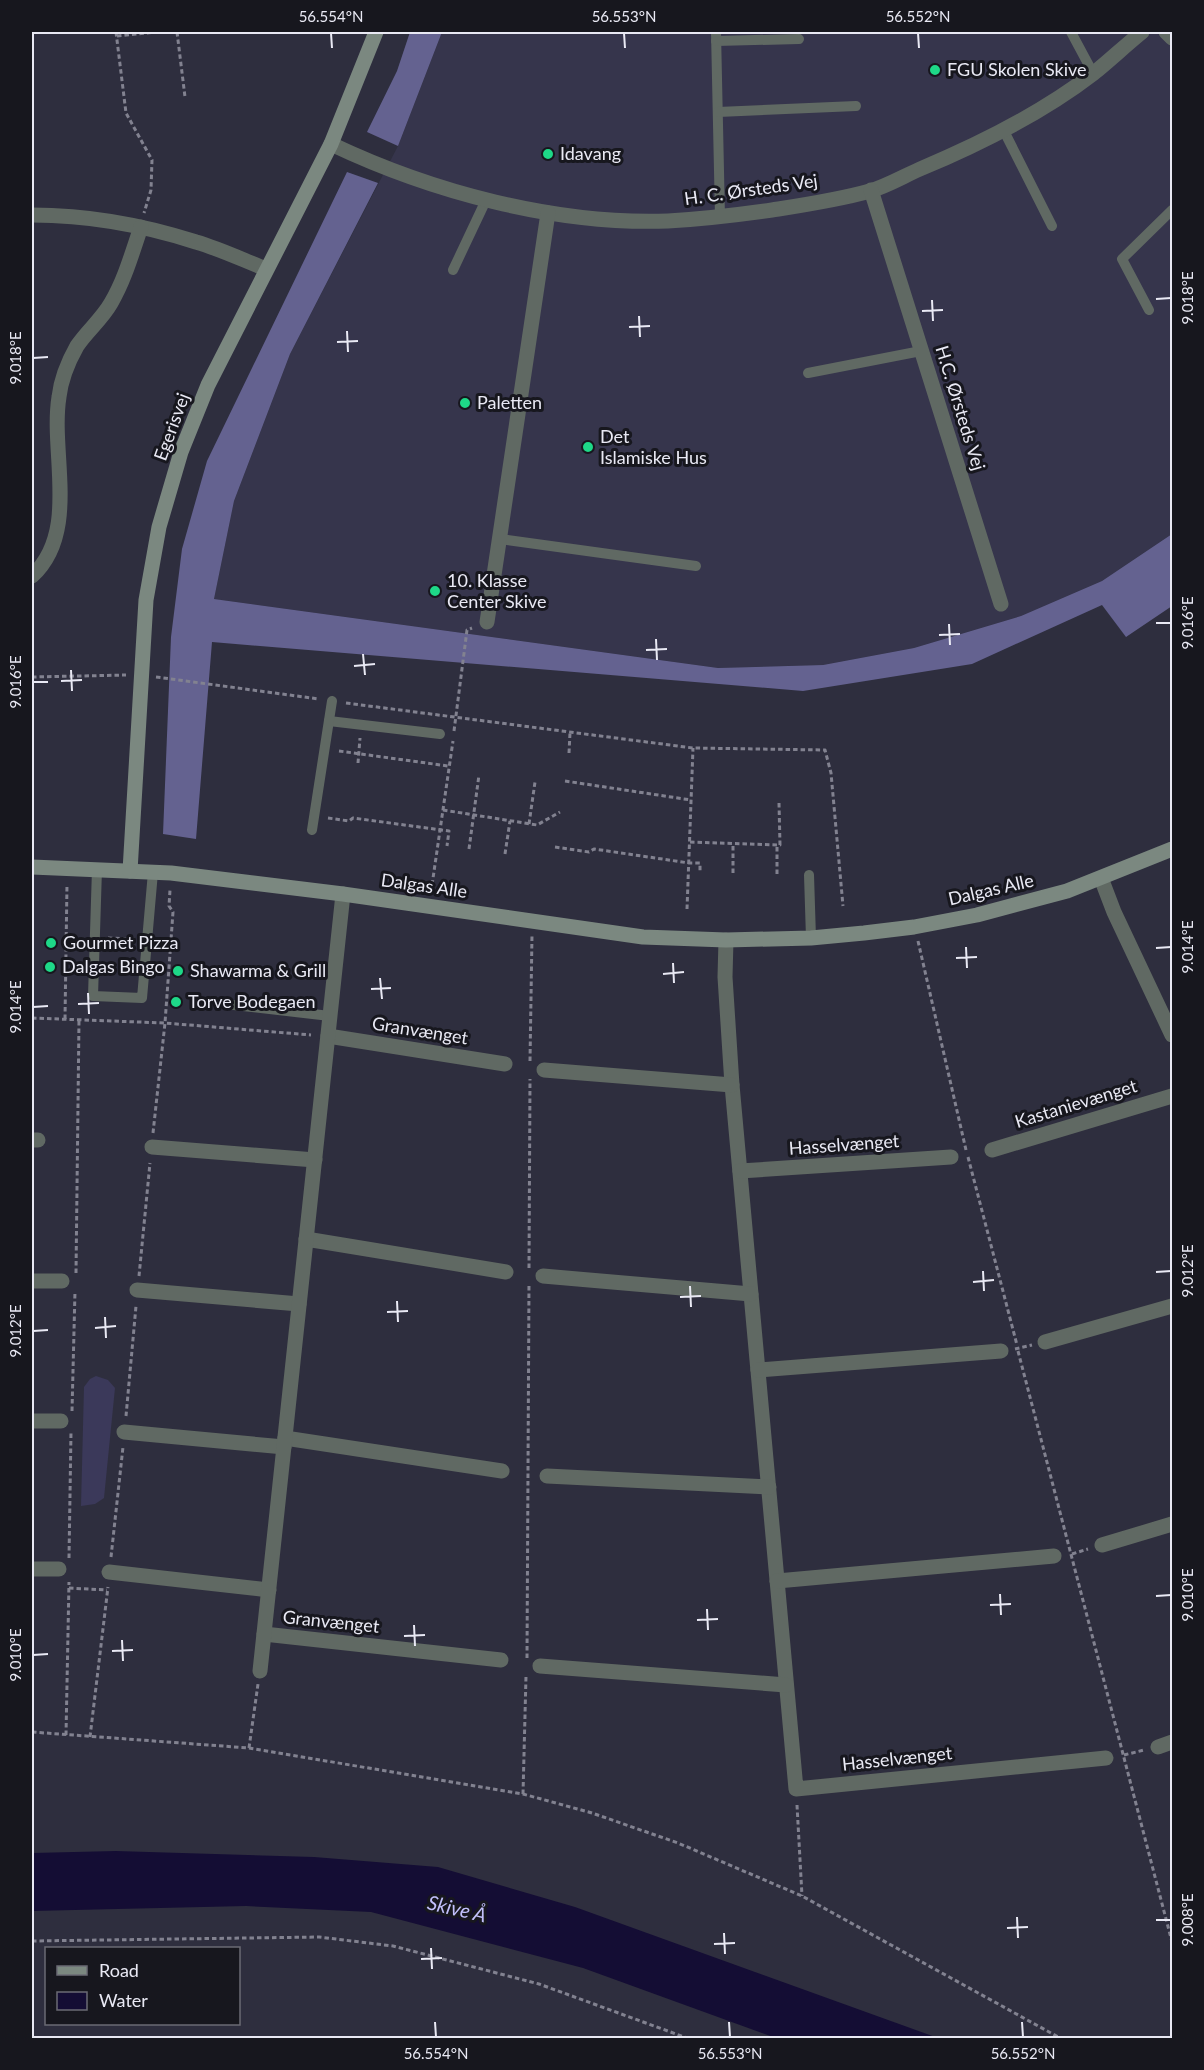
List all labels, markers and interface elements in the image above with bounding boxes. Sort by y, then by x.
text: 56.554°N [299,7,363,25]
text: 56.553°N [592,7,656,25]
text: 56.552°N [886,7,950,25]
place label: FGU Skolen Skive [947,58,1087,80]
marker: FGU Skolen Skive [928,63,942,77]
place label: Idavang [560,142,621,164]
marker: Idavang [541,147,555,161]
street label: H. C. Ørsteds Vej [683,169,819,209]
text: 9.018°E [1178,271,1196,325]
text: 9.018°E [6,331,24,385]
street label: H.C. Ørsteds Vej [932,343,990,473]
street label: Egerisvej [149,390,193,463]
place label: Paletten [477,391,542,413]
marker: Paletten [458,396,472,410]
place label: Det Islamiske Hus [600,425,707,468]
marker: Det Islamiske Hus [581,440,595,454]
place label: 10. Klasse Center Skive [447,569,547,612]
marker: 10. Klasse Center Skive [428,584,442,598]
text: 9.016°E [1178,596,1196,650]
text: 9.016°E [6,655,24,709]
street label: Dalgas Alle [380,868,469,902]
street label: Dalgas Alle [946,869,1036,910]
text: 9.014°E [1178,920,1196,974]
place label: Gourmet Pizza [63,931,178,953]
marker: Gourmet Pizza [44,936,58,950]
place label: Dalgas Bingo [62,955,165,977]
place label: Shawarma & Grill [190,959,326,981]
marker: Dalgas Bingo [43,960,57,974]
marker: Shawarma & Grill [171,964,185,978]
text: 9.014°E [6,980,24,1034]
place label: Torve Bodegaen [188,990,316,1012]
marker: Torve Bodegaen [169,995,183,1009]
street label: Granvænget [371,1012,470,1049]
street label: Kastanievænget [1012,1074,1140,1132]
street label: Hasselvænget [788,1129,900,1159]
text: 9.012°E [1178,1244,1196,1298]
text: 9.012°E [6,1304,24,1358]
text: 9.010°E [1178,1568,1196,1622]
street label: Granvænget [282,1605,381,1637]
text: 9.010°E [6,1628,24,1682]
street label: Hasselvænget [841,1741,954,1775]
water label: Skive Å [425,1890,489,1926]
text: 9.008°E [1178,1893,1196,1947]
legend [45,1947,240,2025]
text: Road [99,1959,139,1981]
text: Water [99,1989,148,2011]
text: 56.554°N [404,2044,468,2062]
text: 56.553°N [698,2044,762,2062]
text: 56.552°N [991,2044,1055,2062]

